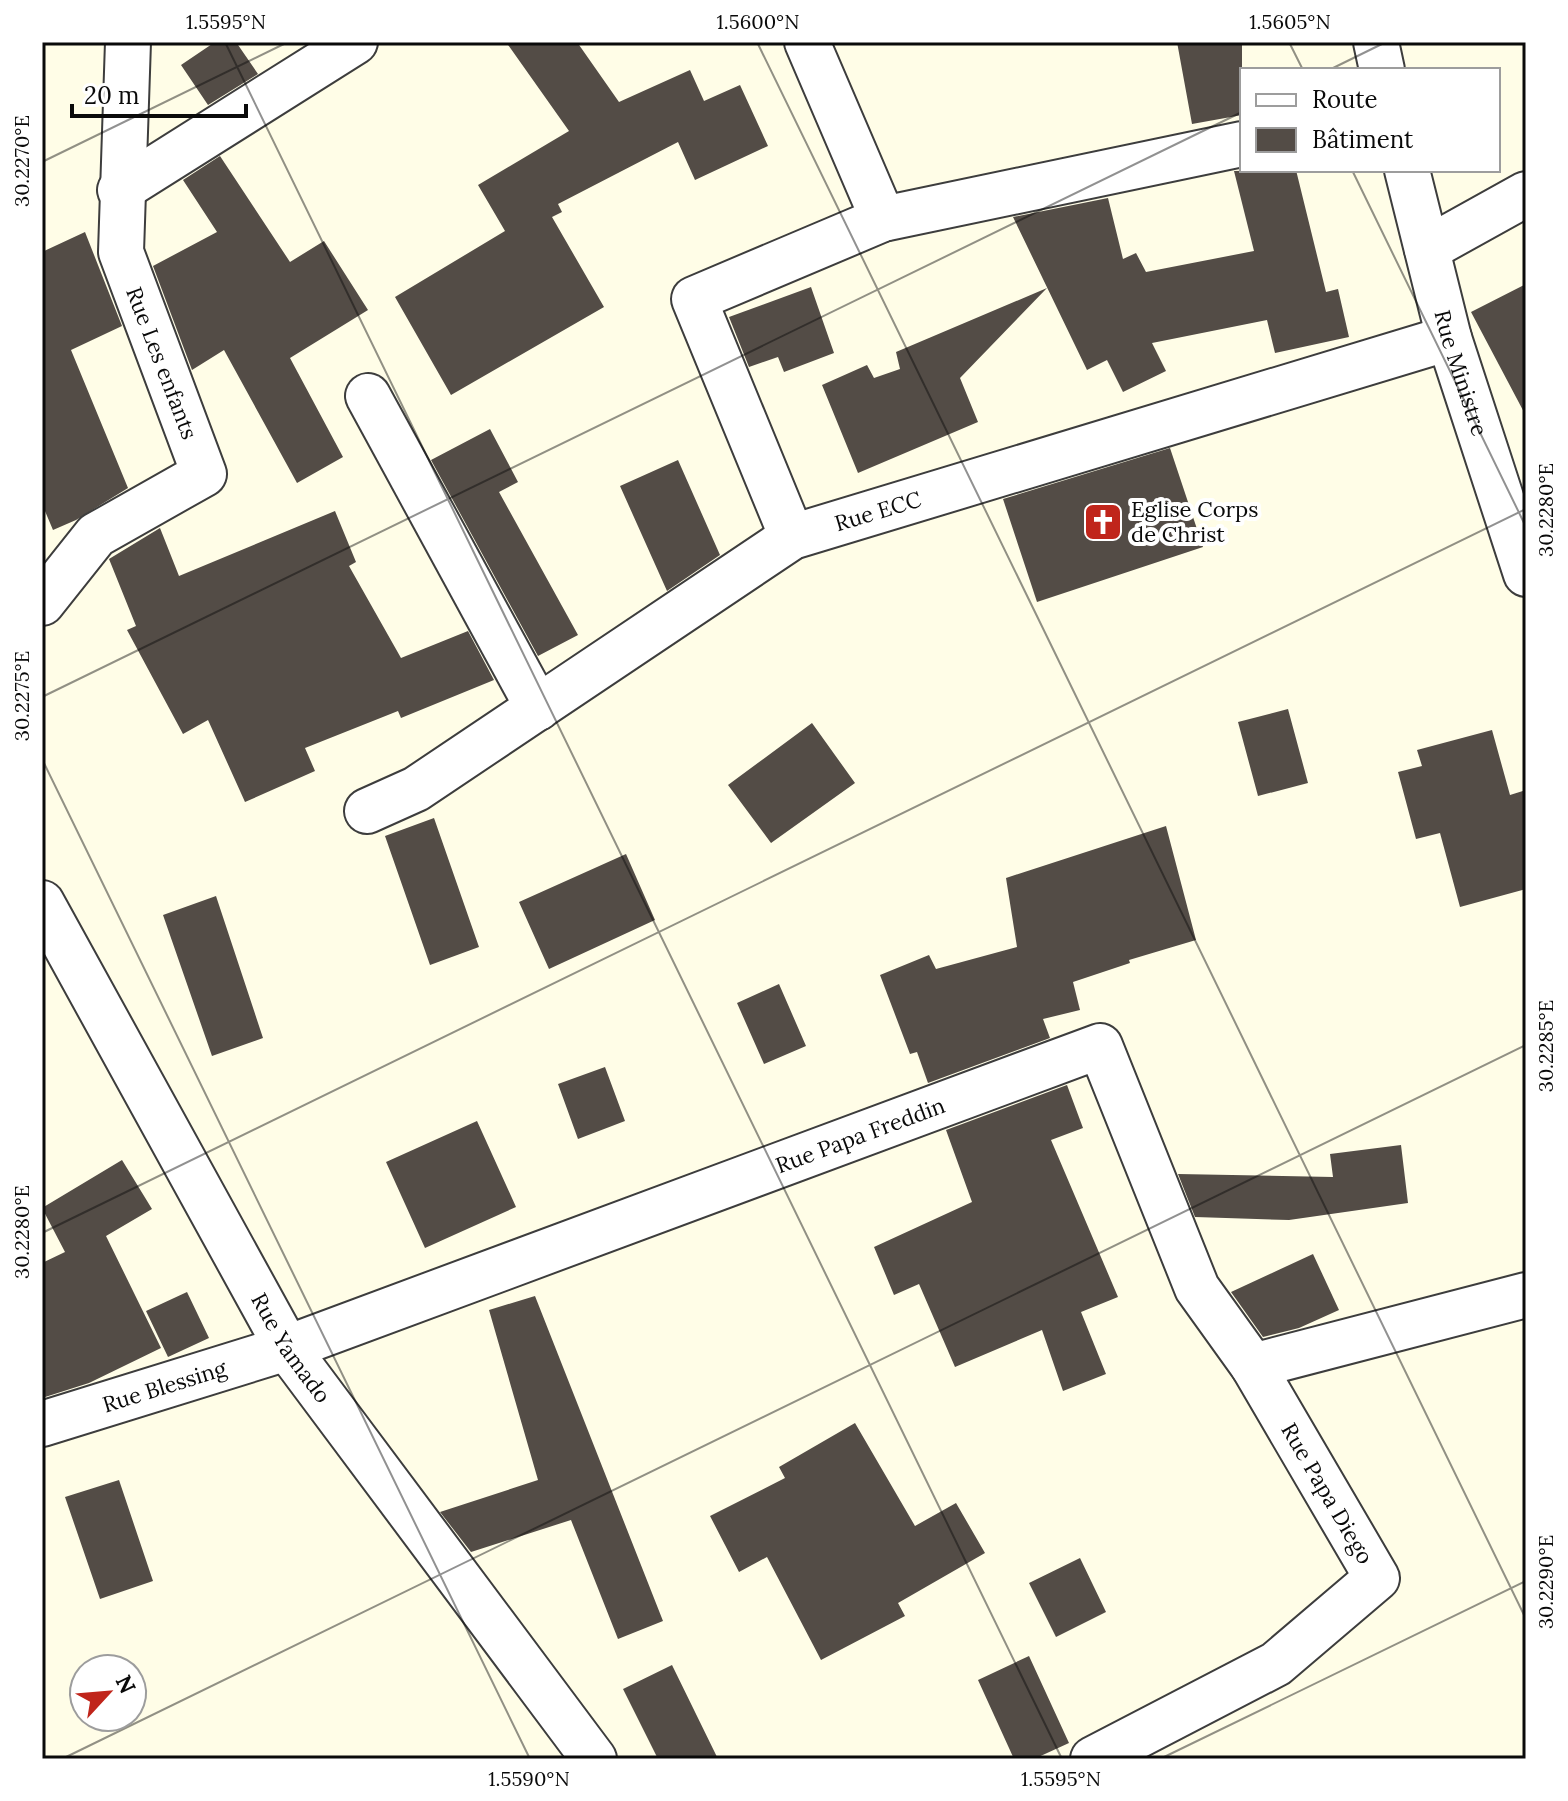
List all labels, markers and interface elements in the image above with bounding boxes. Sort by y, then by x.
text: 1.5595°N [186,9,266,34]
text: 1.5600°N [717,9,799,34]
text: 1.5605°N [1249,9,1331,34]
scale bar [72,68,246,118]
legend [1240,68,1500,172]
text: 20 m [84,80,140,111]
text: Route [1312,84,1378,115]
text: 30.2270°E [9,115,34,207]
text: Bâtiment [1312,124,1414,155]
street label: Rue Les enfants [120,283,204,443]
street label: Rue Ministre [1429,307,1494,440]
text: 30.2280°E [1533,463,1558,557]
street label: Rue ECC [831,485,925,537]
place label: Eglise Corps de Christ [1131,495,1258,548]
church icon: Eglise Corps de Christ [1082,501,1124,543]
text: 30.2275°E [9,651,34,741]
text: 30.2285°E [1533,1000,1558,1092]
street label: Rue Papa Freddin [772,1091,949,1179]
text: 30.2280°E [9,1185,34,1279]
street label: Rue Yamado [245,1288,337,1408]
street label: Rue Blessing [99,1353,230,1418]
street label: Rue Papa Diego [1275,1418,1380,1569]
text: 30.2290°E [1533,1535,1558,1629]
north arrow [68,1653,148,1733]
text: N [110,1670,142,1698]
text: 1.5590°N [488,1766,570,1791]
text: 1.5595°N [1021,1766,1101,1791]

